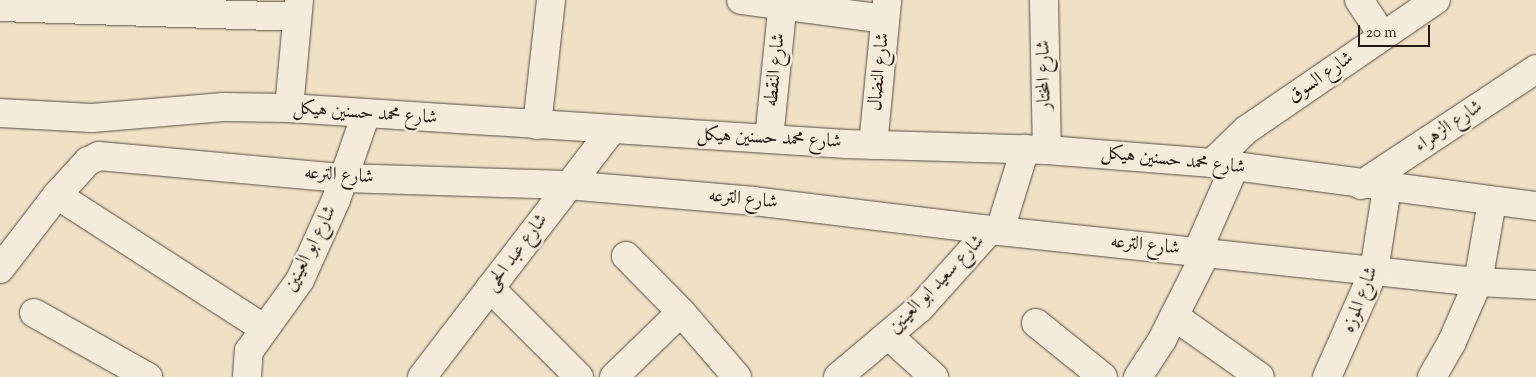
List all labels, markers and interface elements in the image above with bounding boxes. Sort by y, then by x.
scale bar [1361,15,1434,47]
text: 20 m [1366,23,1397,44]
street label: شارع النقطه [761,32,791,108]
street label: شارع النضال [865,32,895,112]
street label: شارع المختار [1033,40,1057,110]
street label: شارع السوق [1284,47,1358,109]
street label: شارع الزهراء [1411,96,1487,158]
street label: شارع محمد حسنين هيكل [292,98,438,130]
street label: شارع محمد حسنين هيكل [696,124,842,154]
street label: شارع محمد حسنين هيكل [1100,142,1246,180]
street label: شارع الترعه [304,162,374,190]
street label: شارع الترعه [707,185,779,215]
street label: شارع ابو العينين [280,202,342,296]
street label: شارع عبد الحى [481,210,553,296]
street label: شارع سعيد ابو العينين [884,231,990,339]
street label: شارع الترعه [1109,231,1181,261]
street label: شارع الموزه [1338,264,1384,336]

